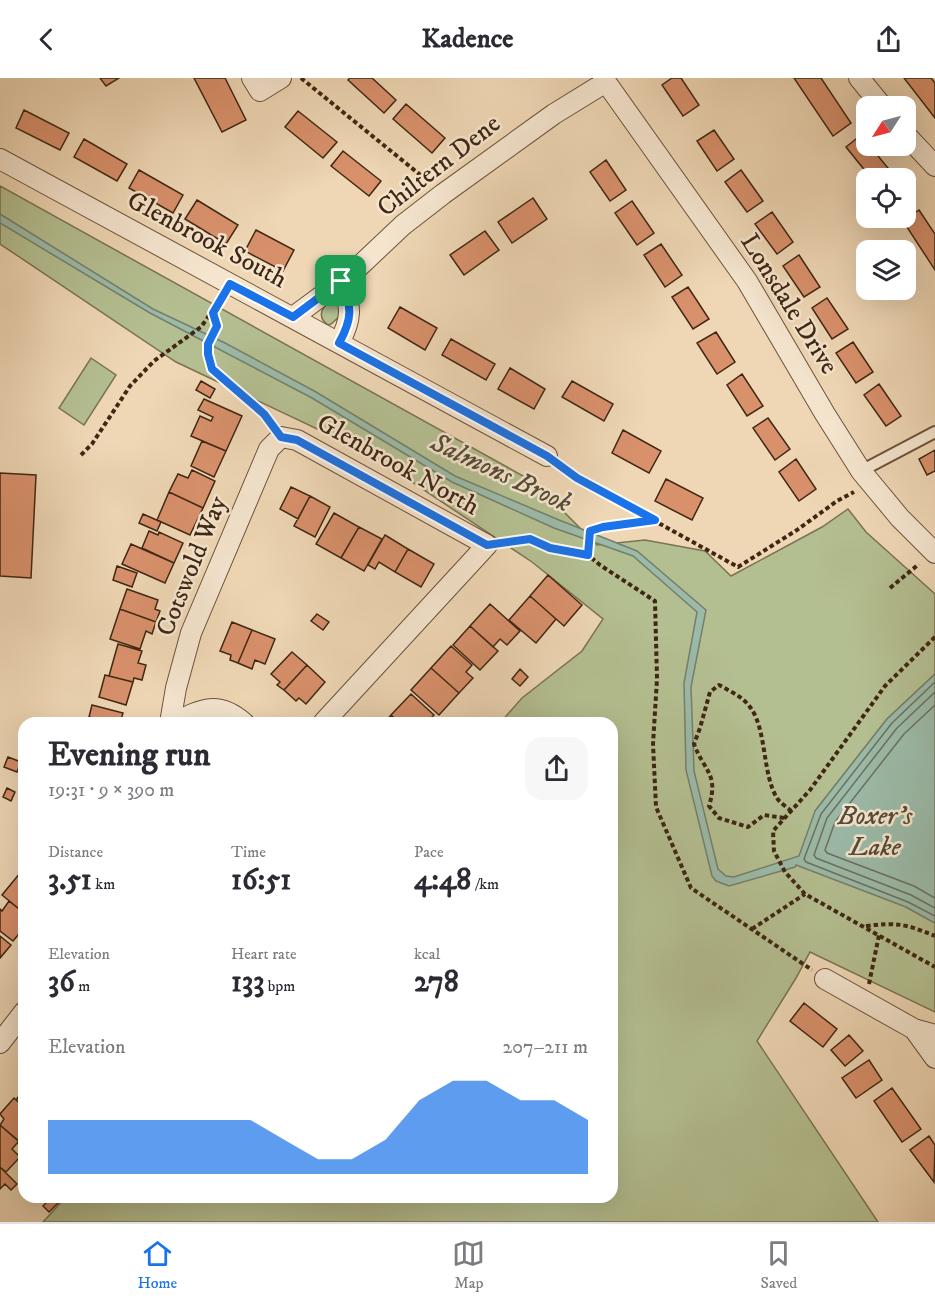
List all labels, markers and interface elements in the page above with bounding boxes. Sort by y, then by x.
text: Kadence [422,22,513,56]
icon: back [30,23,63,56]
icon: share [872,23,905,56]
north arrow [856,96,916,156]
map controls [856,96,916,300]
street label: Chiltern Dene [371,108,507,224]
button: locate [856,168,916,228]
street label: Glenbrook South [121,184,293,296]
street label: Lonsdale Drive [733,228,845,380]
button: layers [856,240,916,300]
pin [315,255,366,306]
icon: arrive [324,264,357,297]
street label: Glenbrook North [311,407,485,523]
water label: Salmons Brook [424,425,577,521]
street label: Cotswold Way [149,491,235,641]
text: Evening run [48,735,210,776]
button: share [525,737,588,800]
text: 19:31 · 9 × 390 m [48,778,174,803]
water label: Boxer's Lake [837,799,913,864]
text: Distance [48,842,103,862]
text: Time [231,842,266,862]
text: Pace [414,842,444,862]
text: 3.51 [48,862,92,899]
text: 16:51 [231,862,291,899]
text: 4:48 [414,862,471,899]
text: km [92,874,115,894]
text: /km [471,874,499,894]
text: Elevation [48,944,110,964]
text: Heart rate [231,944,297,964]
text: kcal [414,944,440,964]
text: 36 [48,964,75,1001]
text: 133 [231,964,264,1001]
text: 278 [414,964,459,1001]
text: m [75,976,90,996]
text: bpm [264,976,295,996]
text: Elevation [48,1035,125,1060]
text: 207–211 m [503,1035,588,1060]
tab: Home [138,1237,177,1293]
tab: Map [452,1237,485,1293]
tab: Saved [761,1237,797,1293]

